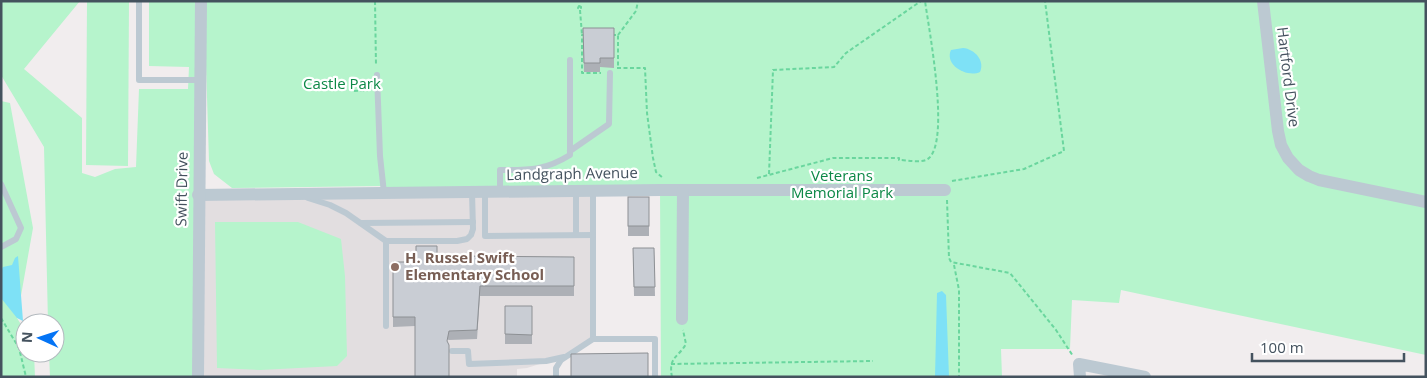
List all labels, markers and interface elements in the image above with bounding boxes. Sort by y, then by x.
street label: Hartford Drive [1273,26,1305,128]
park label: Castle Park [303,73,381,93]
street label: Swift Drive [170,151,192,226]
street label: Landgraph Avenue [506,162,638,184]
park label: Veterans Memorial Park [791,165,893,202]
place label: H. Russel Swift Elementary School [405,247,544,284]
marker: H. Russel Swift Elementary School [389,261,401,273]
north arrow [15,313,65,363]
scale bar [1252,330,1404,362]
text: N [17,331,36,343]
text: 100 m [1260,337,1304,357]

